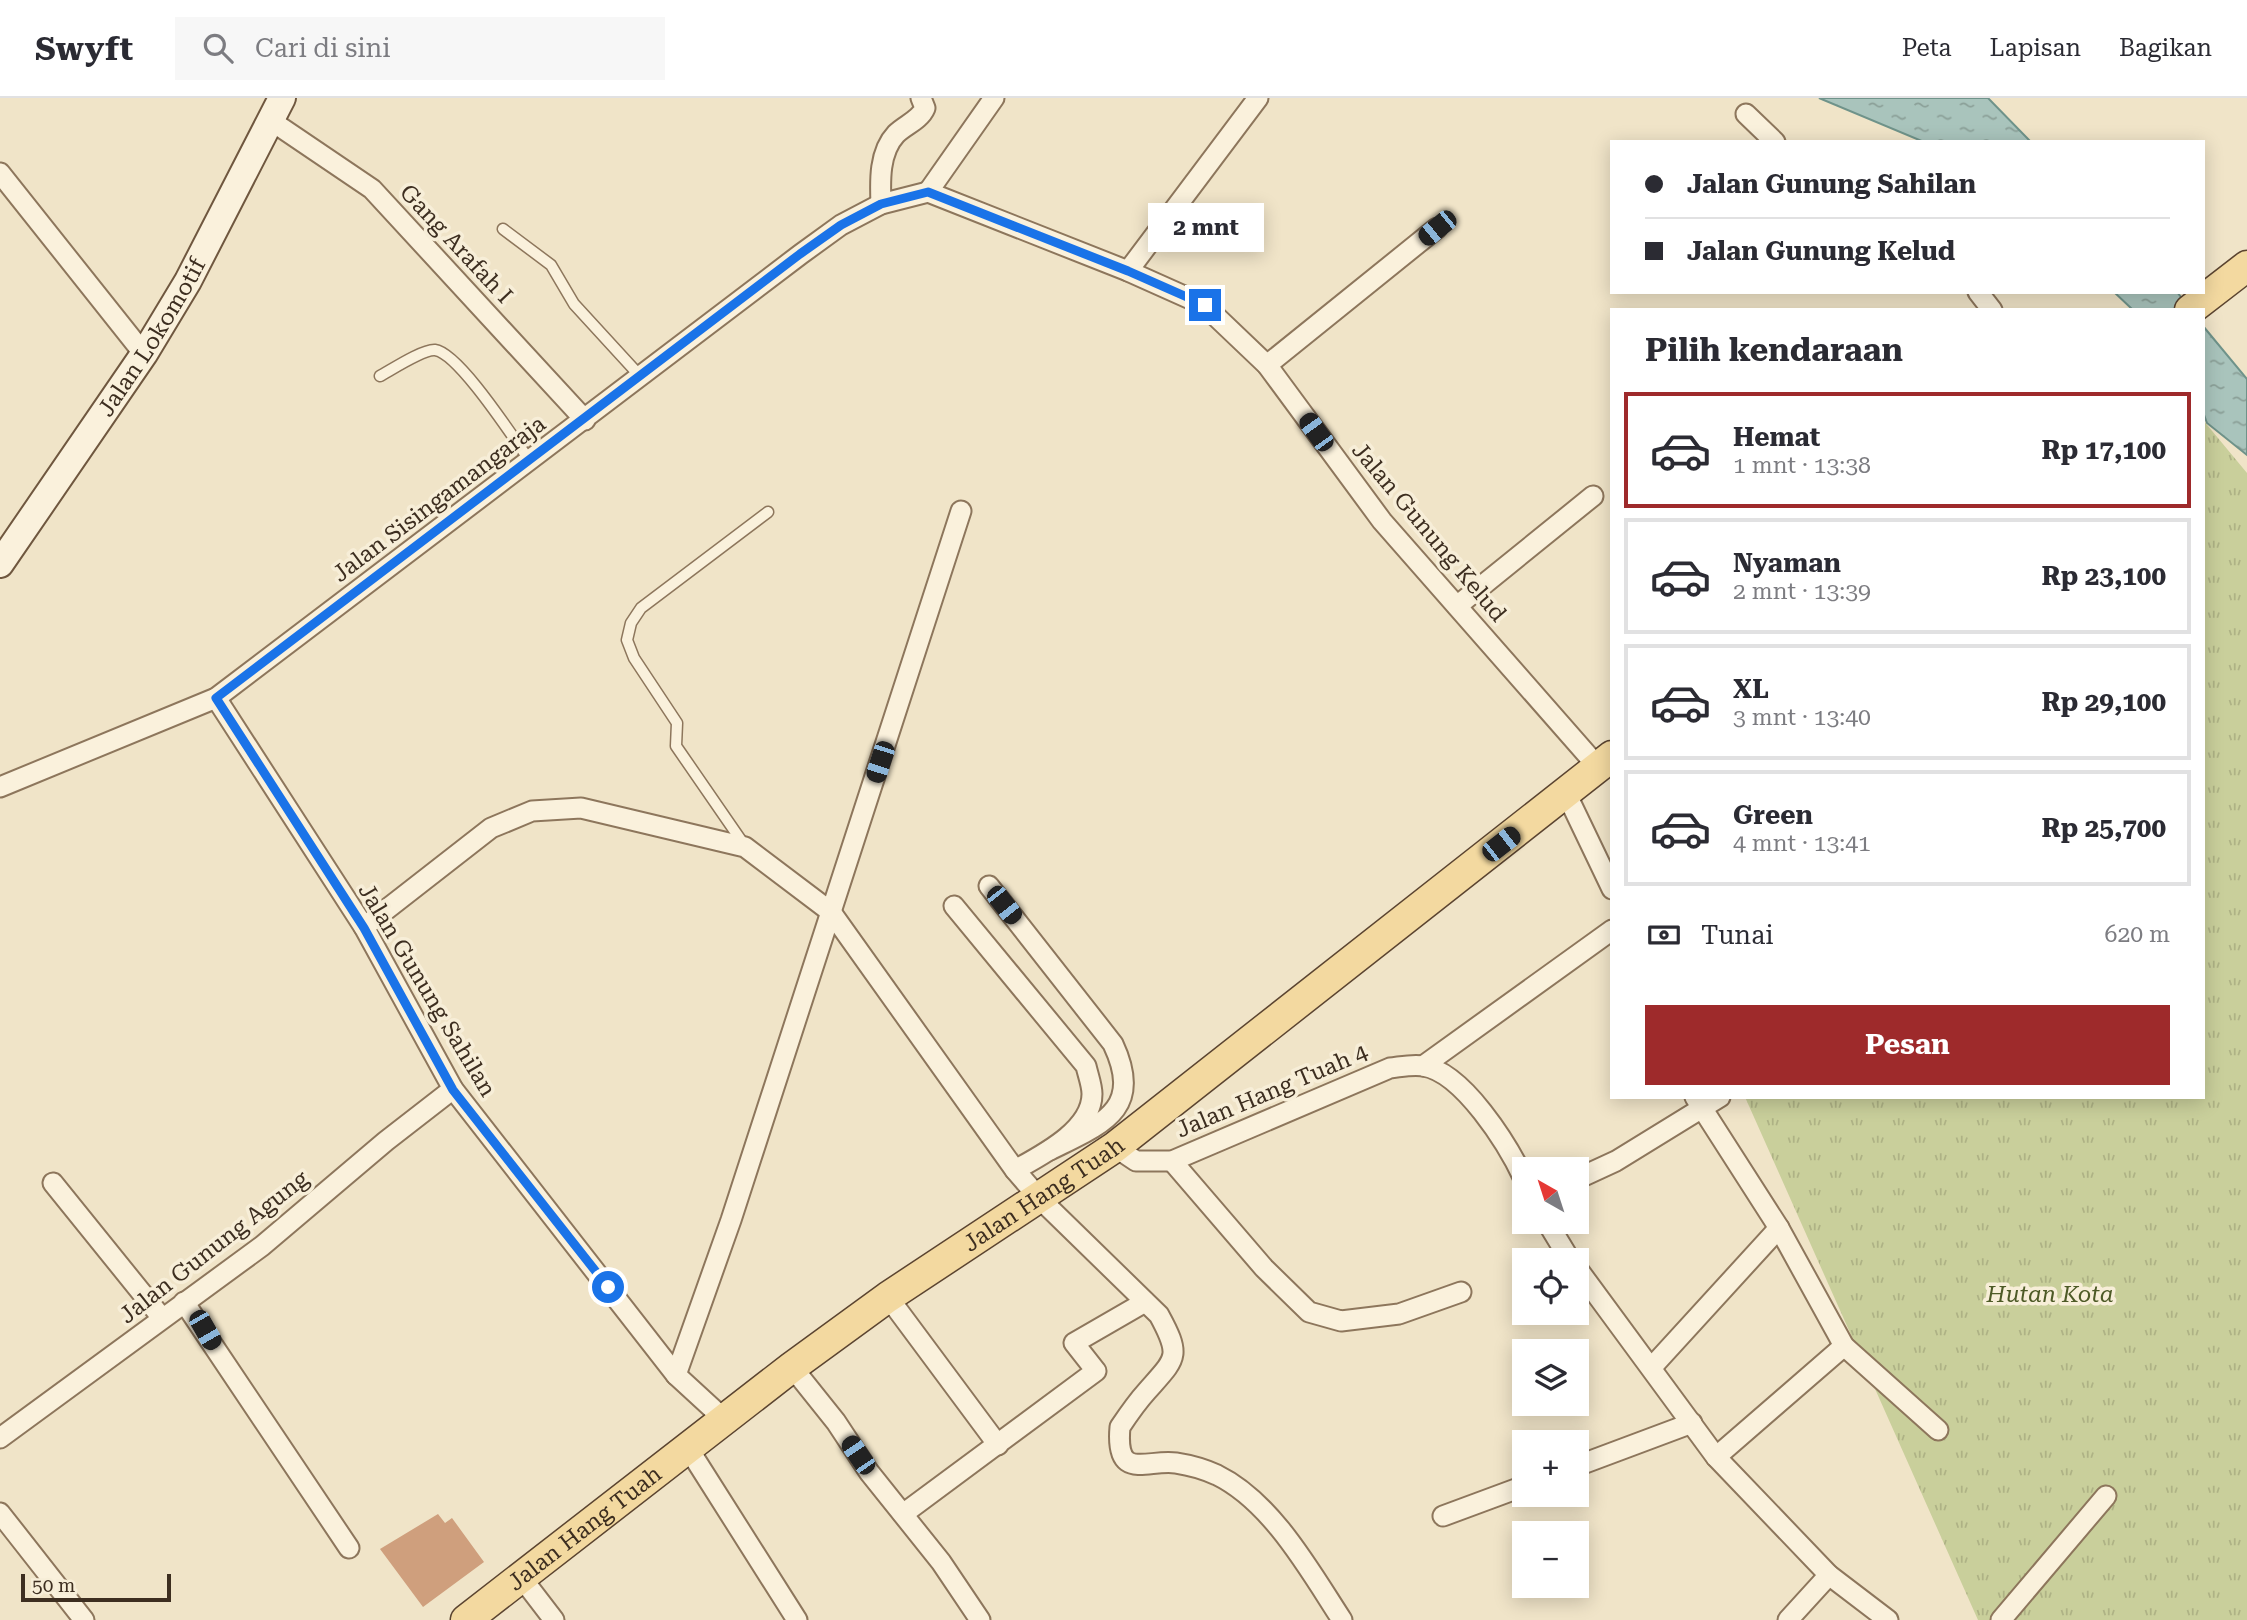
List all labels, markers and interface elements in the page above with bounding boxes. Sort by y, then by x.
search box [175,17,665,80]
text: Swyft [35,29,133,68]
icon: search [199,29,237,67]
text: Cari di sini [255,33,391,63]
text: Peta [1902,34,1952,62]
text: Lapisan [1990,34,2081,62]
text: Bagikan [2119,34,2212,62]
text: Jalan Gunung Sahilan [1687,169,1976,199]
street label: Gang Arafah I [394,179,518,309]
callout: 2 mnt [1147,204,1263,252]
car [1415,207,1460,249]
text: 2 mnt [1173,214,1239,241]
text: Jalan Gunung Kelud [1687,236,1955,266]
street label: Jalan Lokomotif [92,253,211,421]
route end [1189,289,1221,321]
text: Pilih kendaraan [1645,331,1903,369]
car [1296,409,1337,455]
street label: Jalan Sisingamangaraja [327,410,551,588]
icon: car [1649,419,1712,482]
text: Hemat [1733,422,1820,452]
text: Rp 17,100 [2041,435,2166,465]
street label: Jalan Gunung Kelud [1346,437,1512,627]
text: 1 mnt · 13:38 [1733,452,1871,479]
icon: car [1649,545,1712,608]
text: Nyaman [1733,548,1841,578]
text: Rp 23,100 [2041,561,2166,591]
text: 2 mnt · 13:39 [1733,578,1871,605]
icon: car [1649,671,1712,734]
text: XL [1733,674,1769,704]
text: Rp 29,100 [2041,687,2166,717]
text: 3 mnt · 13:40 [1733,704,1871,731]
car [864,739,897,785]
icon: car [1649,797,1712,860]
text: Green [1733,800,1813,830]
text: Rp 25,700 [2041,813,2166,843]
car [1478,823,1525,865]
text: 4 mnt · 13:41 [1733,830,1871,857]
street label: Jalan Gunung Sahilan [353,878,502,1102]
car [983,882,1026,928]
icon: cash [1645,916,1683,954]
text: Tunai [1701,920,1774,950]
text: 620 m [2105,921,2170,948]
button: Pesan [1645,1005,2170,1085]
street label: Jalan Hang Tuah 4 [1172,1038,1372,1144]
street label: Jalan Hang Tuah [958,1131,1130,1257]
north arrow [1512,1157,1589,1234]
map controls [1512,1157,1589,1598]
street label: Jalan Gunung Agung [114,1165,314,1329]
button: locate [1512,1248,1589,1325]
route start [592,1271,624,1303]
park label: Hutan Kota [1985,1281,2114,1308]
car [186,1307,225,1353]
button: layers [1512,1339,1589,1416]
button: + [1512,1430,1589,1507]
car [838,1432,879,1478]
street label: Jalan Hang Tuah [502,1460,667,1596]
button: − [1512,1521,1589,1598]
scale bar [21,1571,172,1603]
text: 50 m [32,1574,75,1597]

